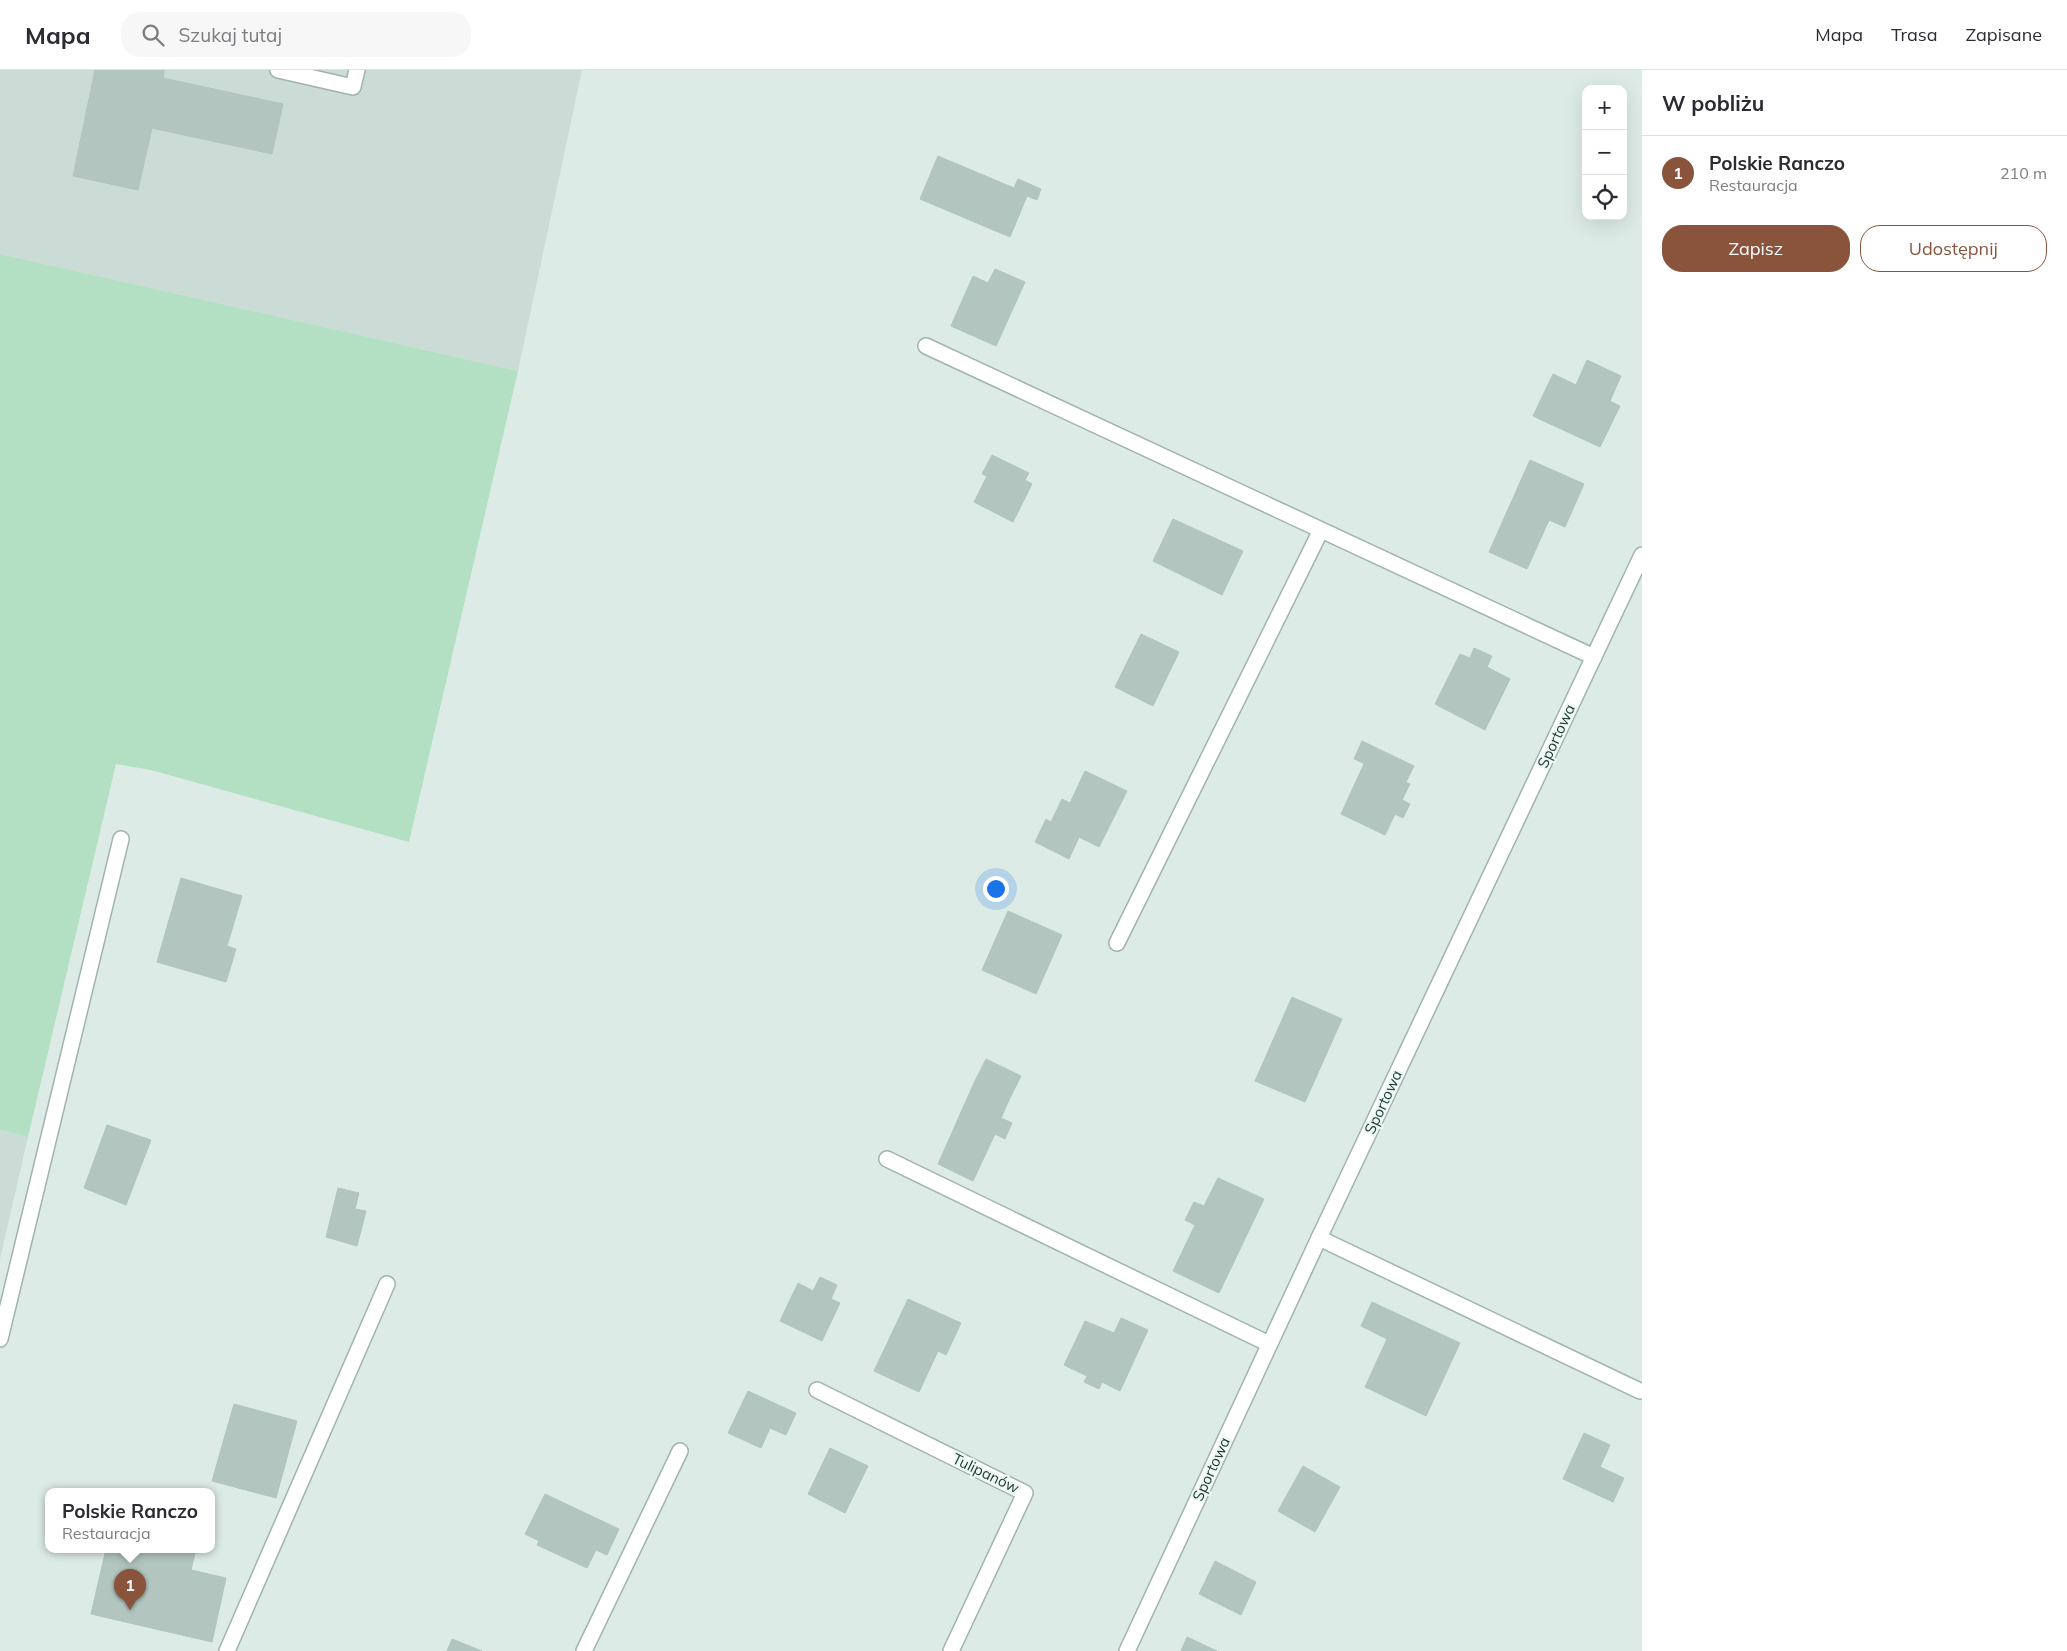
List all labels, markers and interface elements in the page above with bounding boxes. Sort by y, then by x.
search box [121,12,471,57]
text: Mapa [25,20,91,50]
icon: search [139,21,167,49]
text: Szukaj tutaj [179,23,282,47]
text: Mapa [1815,23,1863,46]
text: Trasa [1891,23,1938,46]
text: Zapisane [1966,23,2042,46]
map controls [1582,85,1627,220]
button: + [1582,85,1627,130]
text: W pobliżu [1662,90,1764,116]
button: − [1582,130,1627,175]
text: Polskie Ranczo [1709,151,1845,175]
text: 1 [1673,163,1683,183]
text: 210 m [2000,163,2047,183]
button: locate [1582,175,1627,220]
text: Restauracja [1709,175,1798,195]
button: Zapisz [1662,225,1850,272]
button: Udostępnij [1860,225,2047,272]
street label: Sportowa [1533,701,1579,771]
your location [983,876,1009,902]
street label: Sportowa [1360,1067,1406,1137]
street label: Sportowa [1188,1434,1234,1504]
street label: Tulipanów [949,1449,1023,1497]
popup [45,1488,215,1553]
text: Polskie Ranczo [62,1499,198,1523]
text: Restauracja [62,1523,151,1543]
pin: 1 [114,1569,146,1610]

